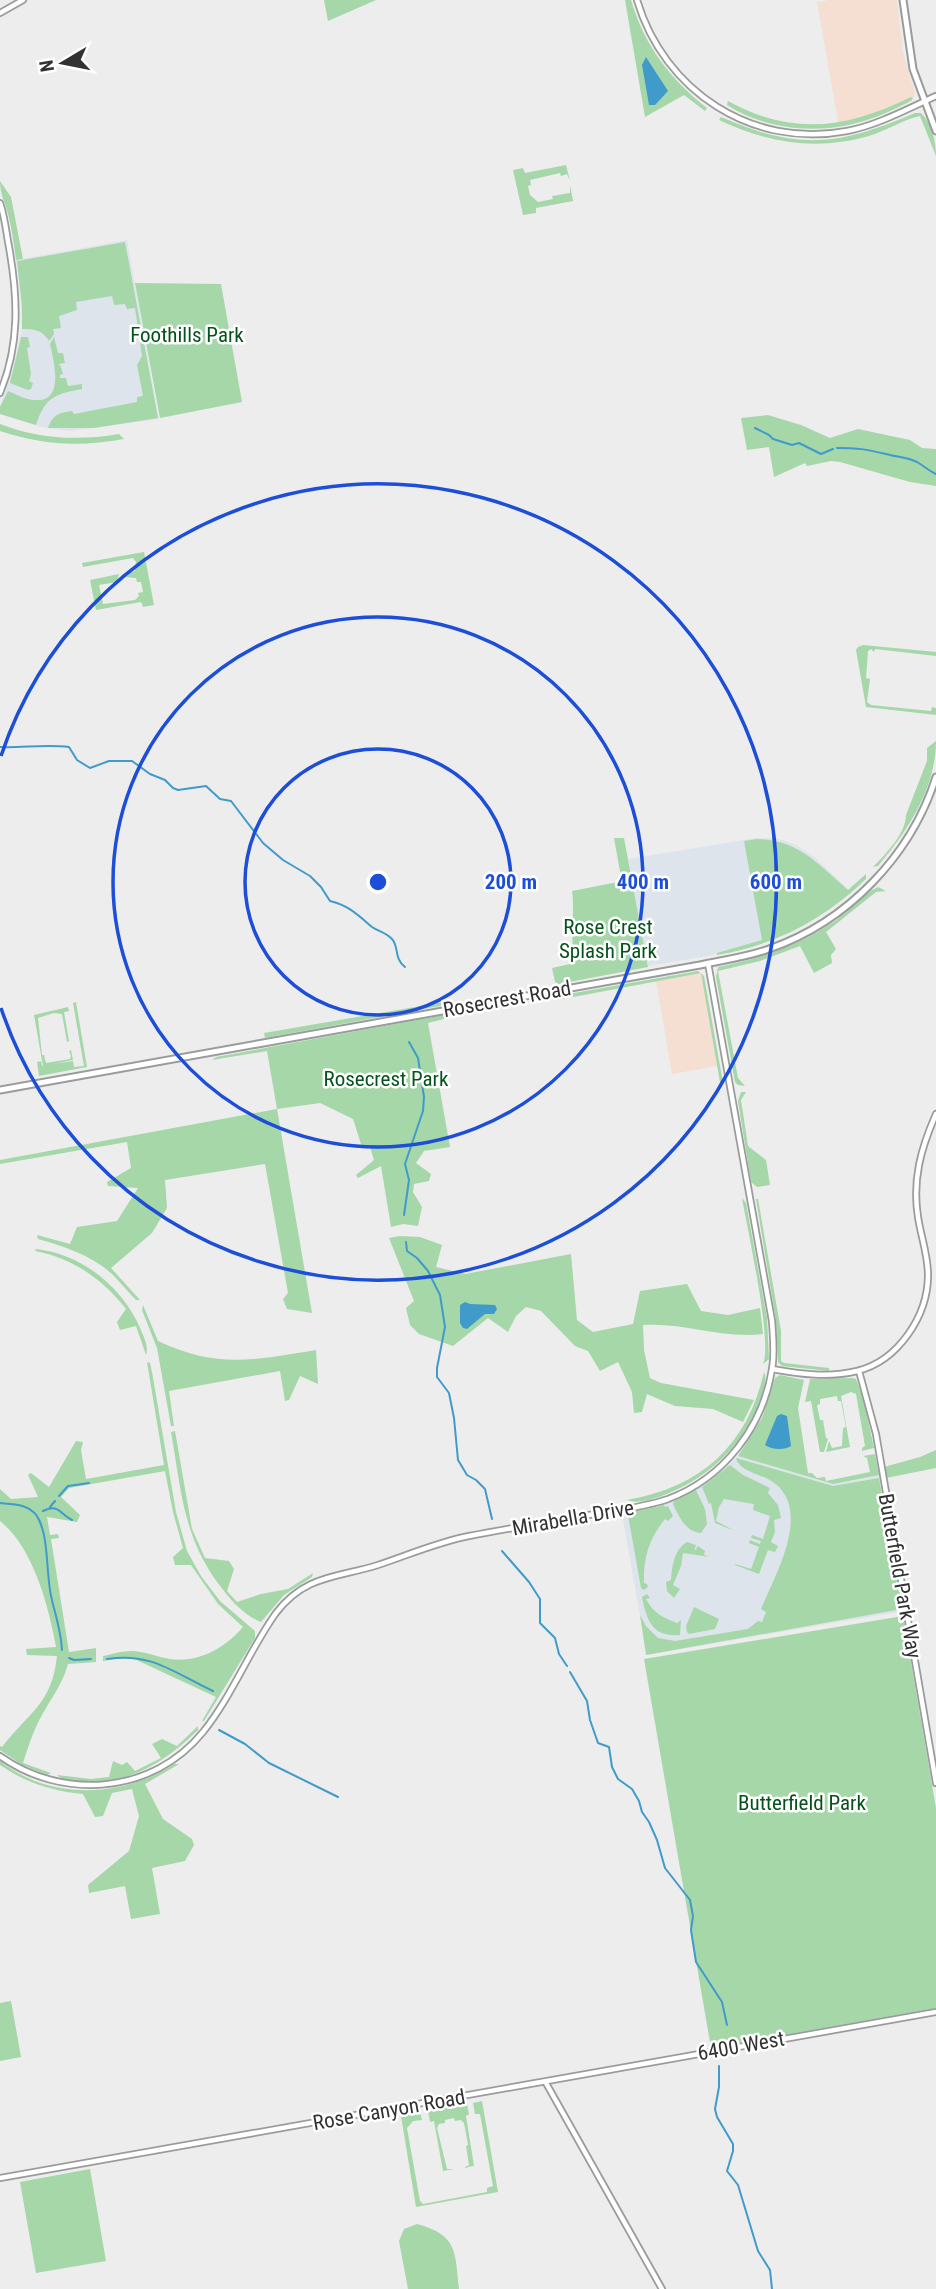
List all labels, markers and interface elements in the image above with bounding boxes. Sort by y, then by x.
north arrow [28,28,98,98]
text: N [34,58,59,74]
park label: Foothills Park [130,323,244,347]
centre of rings [366,870,390,894]
text: 200 m [485,870,537,894]
text: 400 m [617,870,669,894]
text: 600 m [750,870,802,894]
park label: Rose Crest Splash Park [559,915,658,963]
street label: Rosecrest Road [441,976,573,1022]
park label: Rosecrest Park [324,1067,449,1091]
street label: Butterfield Park Way [874,1492,926,1661]
street label: Mirabella Drive [510,1495,636,1541]
park label: Butterfield Park [738,1791,866,1815]
street label: 6400 West [696,2027,786,2065]
street label: Rose Canyon Road [311,2085,467,2135]

